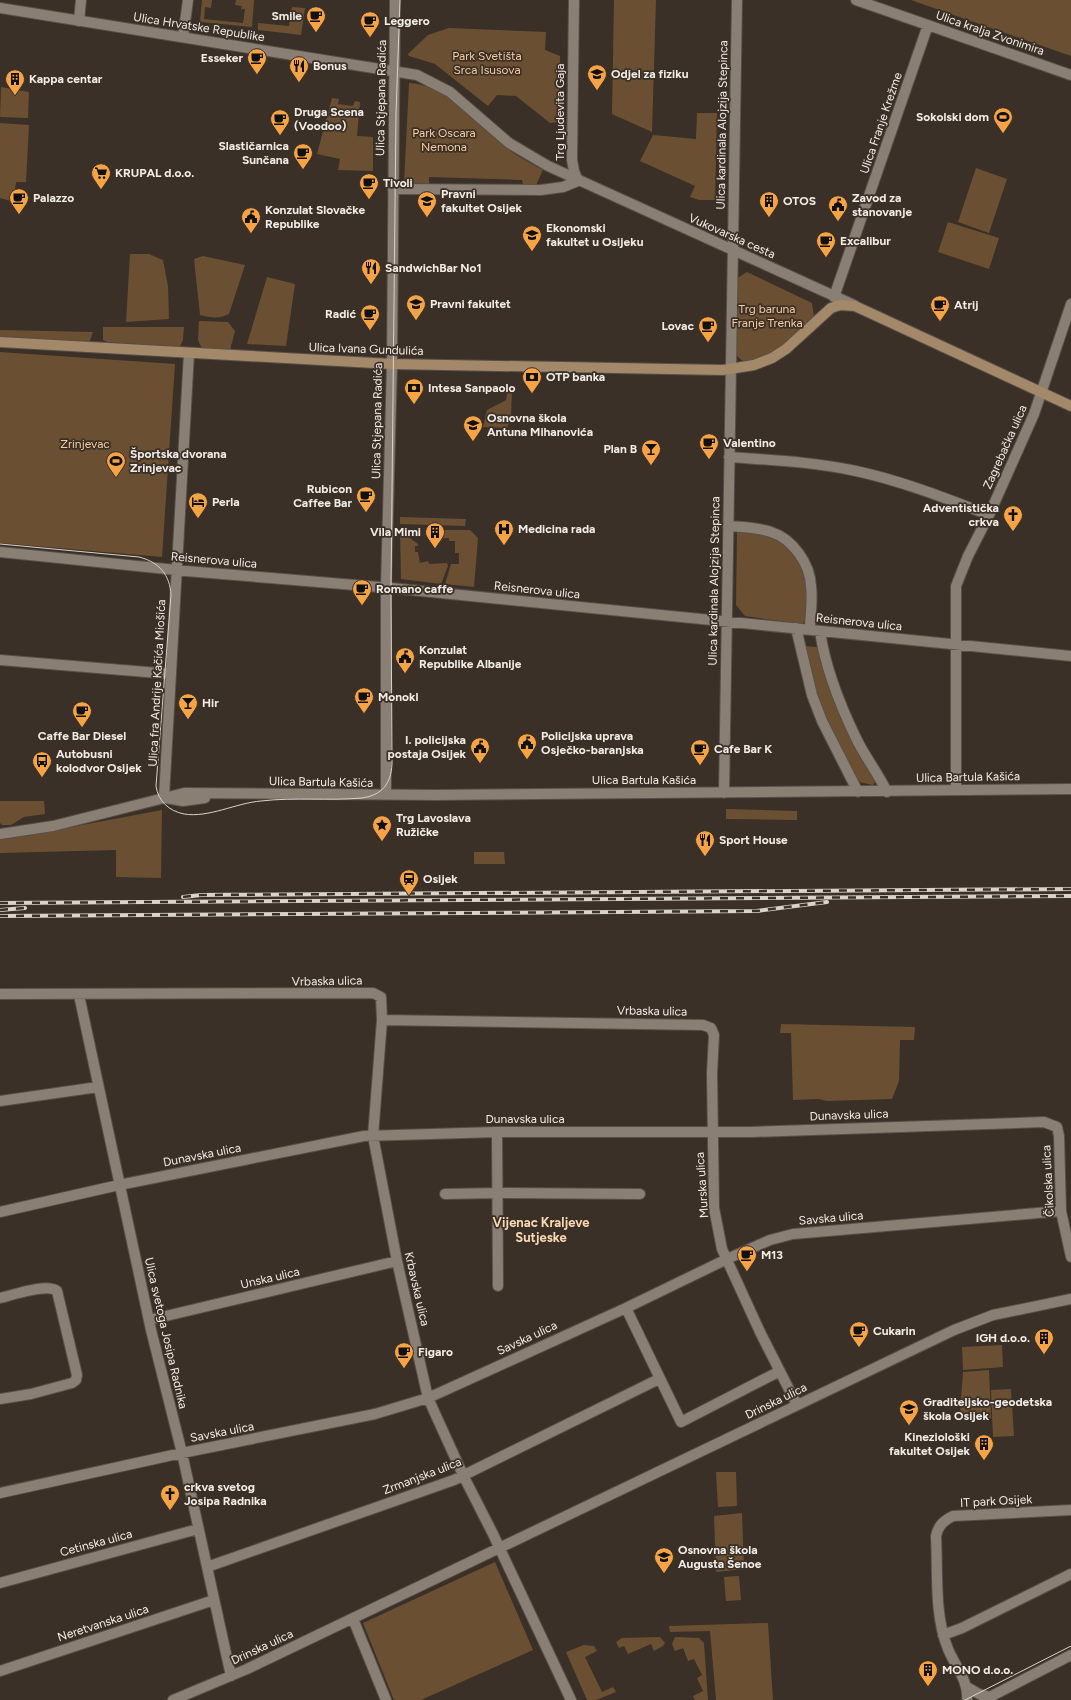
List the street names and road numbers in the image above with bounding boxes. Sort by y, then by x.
street label: Ulica kralja Zvonimira [934,8,1046,58]
street label: Ulica Hrvatske Republike [132,10,266,44]
street label: Ulica Stjepana Radića [373,40,389,156]
street label: Ulica kardinala Alojzija Stepinca [714,40,730,210]
street label: Trg Ljudevita Gaja [553,64,567,160]
street label: Ulica Franje Krežme [857,70,905,175]
street label: Vukovarska cesta [687,211,777,261]
street label: Ulica Ivana Gundulića [308,340,424,358]
street label: Ulica Stjepana Radića [369,363,385,479]
street label: Zagrebačka ulica [980,403,1030,491]
street label: Ulica kardinala Alojzija Stepinca [706,496,722,666]
street label: Reisnerova ulica [170,549,258,571]
street label: Reisnerova ulica [493,579,581,601]
street label: Ulica fra Andrije Kačića Miošića [146,599,168,767]
street label: Reisnerova ulica [815,611,903,633]
street label: Ulica Bartula Kašića [916,769,1020,785]
street label: Ulica Bartula Kašića [592,773,696,787]
street label: Ulica Bartula Kašića [269,774,373,790]
street label: Vrbaska ulica [292,973,362,989]
street label: Vrbaska ulica [617,1003,687,1019]
street label: Dunavska ulica [809,1107,889,1123]
street label: Dunavska ulica [485,1112,565,1126]
street label: Dunavska ulica [162,1141,242,1169]
street label: Čikolska ulica [1039,1145,1057,1217]
street label: Murska ulica [693,1152,711,1218]
street label: Savska ulica [798,1208,864,1228]
street label: Krbavska ulica [402,1251,432,1327]
street label: Ulica svetoga Josipa Radnika [142,1256,190,1410]
street label: Unska ulica [239,1264,301,1292]
street label: Savska ulica [495,1318,559,1358]
street label: Drinska ulica [743,1380,809,1422]
street label: Savska ulica [189,1419,255,1445]
street label: Zrmanjska ulica [381,1455,463,1497]
street label: IT park Osijek [960,1492,1033,1510]
street label: Cetinska ulica [58,1527,134,1559]
street label: Neretvanska ulica [56,1602,150,1644]
street label: Drinska ulica [229,1627,295,1667]

